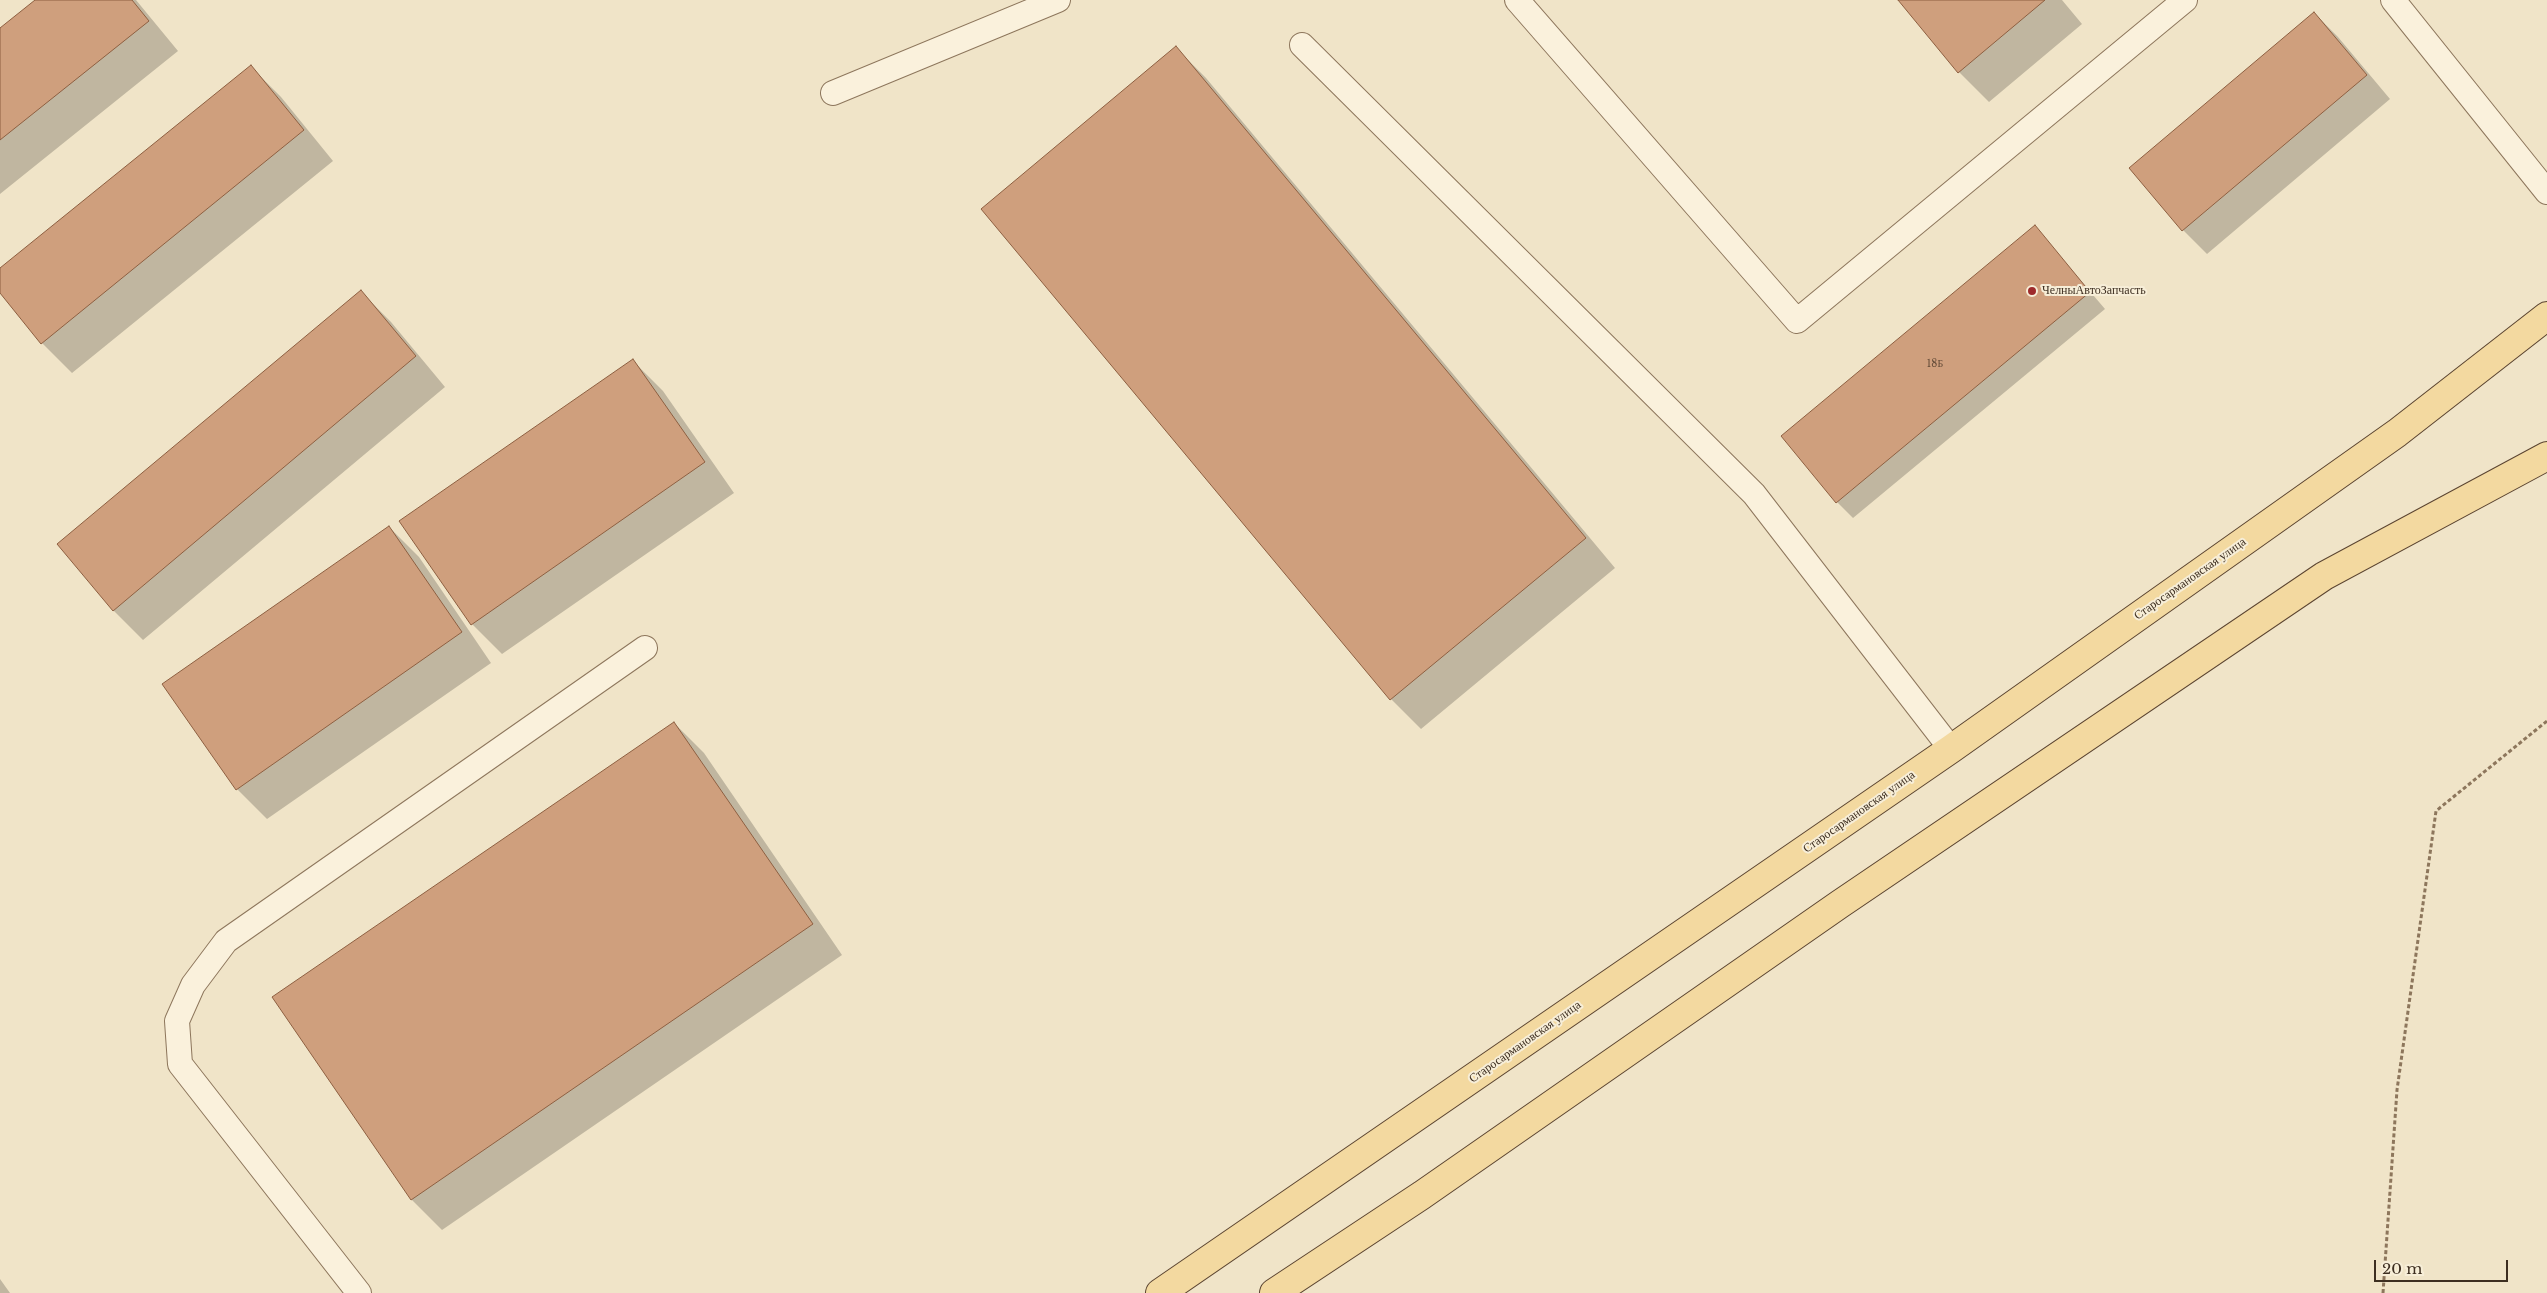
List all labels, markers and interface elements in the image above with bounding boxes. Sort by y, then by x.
place label: ЧелныАвтоЗапчасть [2042,284,2146,298]
marker: ЧелныАвтоЗапчасть [2026,285,2038,297]
house number: 18Б [1927,358,1943,370]
street label: Старосармановская улица [2131,535,2249,623]
street label: Старосармановская улица [1800,768,1918,856]
street label: Старосармановская улица [1466,998,1584,1086]
scale bar [2377,1250,2511,1282]
text: 20 m [2382,1259,2422,1278]

